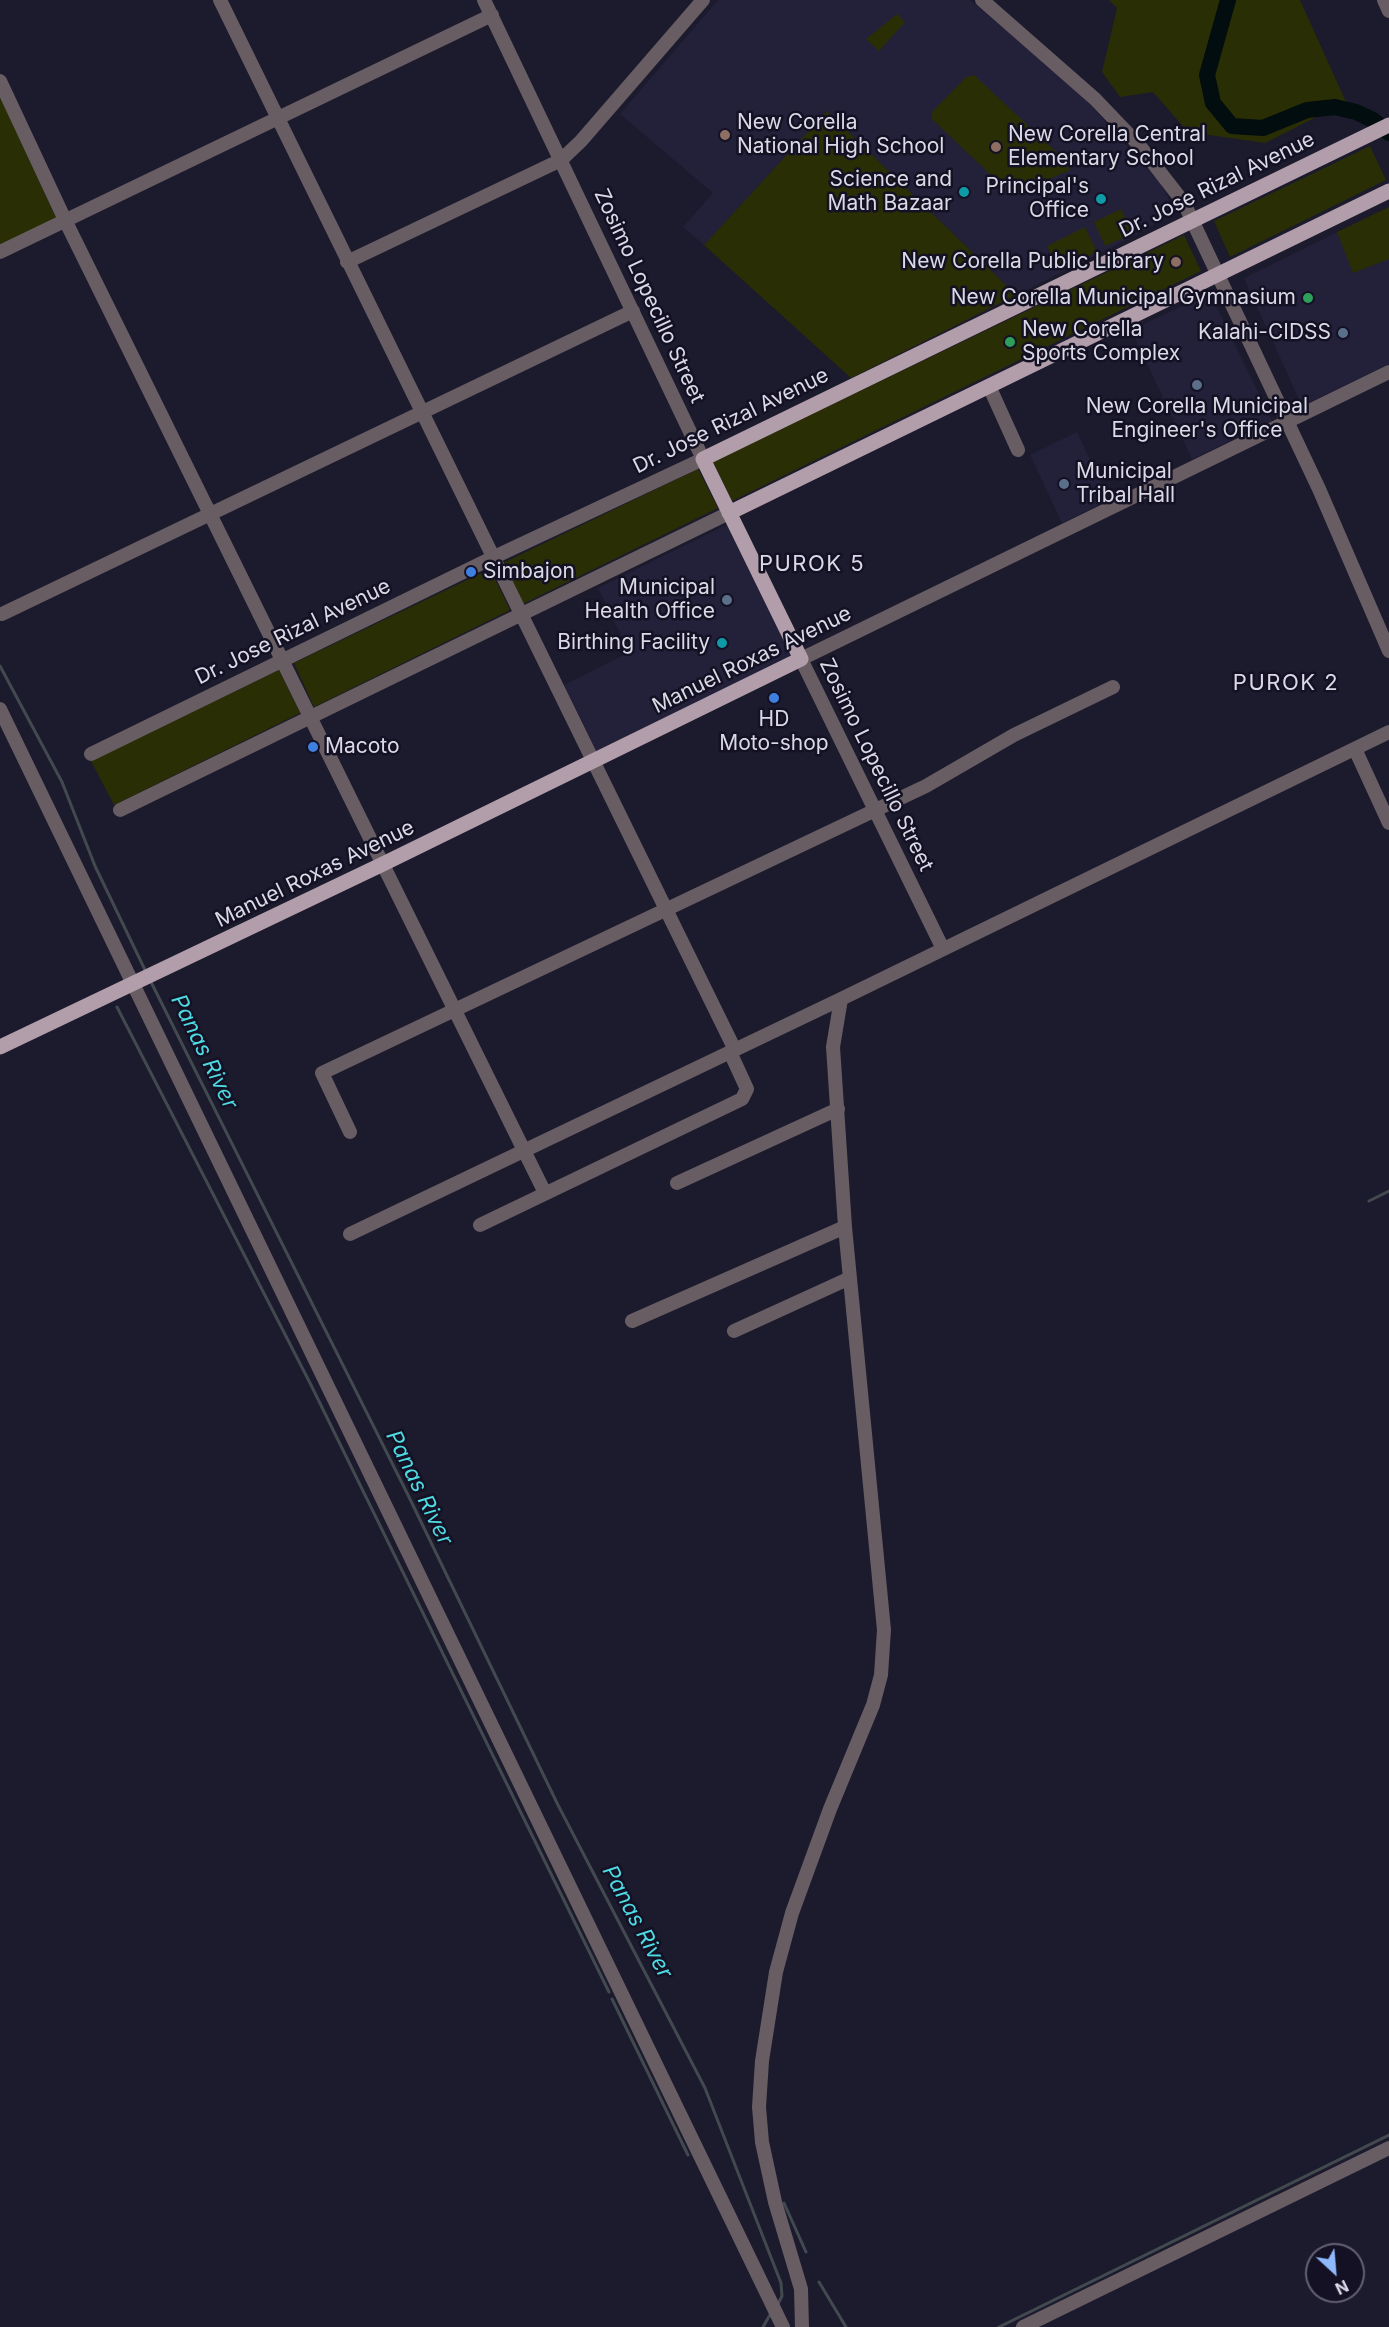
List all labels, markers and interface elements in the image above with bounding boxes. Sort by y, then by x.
place label: New Corella National High School [737,110,944,160]
place label: New Corella Central Elementary School [1008,122,1206,172]
street label: Dr. Jose Rizal Avenue [1115,127,1319,243]
marker: New Corella National High School [718,128,732,142]
marker: New Corella Central Elementary School [989,140,1003,154]
place label: Science and Math Bazaar [827,167,952,217]
place label: Principal's Office [985,174,1089,224]
street label: Zosimo Lopecillo Street [588,185,710,407]
marker: Science and Math Bazaar [957,185,971,199]
marker: Principal's Office [1094,192,1108,206]
place label: New Corella Public Library [901,249,1164,275]
marker: New Corella Public Library [1169,255,1183,269]
place label: New Corella Municipal Gymnasium [951,285,1296,311]
marker: New Corella Municipal Gymnasium [1301,291,1315,305]
place label: New Corella Sports Complex [1022,317,1180,367]
place label: Kalahi-CIDSS [1198,320,1331,346]
marker: Kalahi-CIDSS [1336,326,1350,340]
marker: New Corella Sports Complex [1003,335,1017,349]
street label: Dr. Jose Rizal Avenue [629,363,833,479]
marker: New Corella Municipal Engineer's Office [1190,378,1204,392]
place label: New Corella Municipal Engineer's Office [1086,394,1308,444]
place label: Municipal Tribal Hall [1076,459,1175,509]
marker: Municipal Tribal Hall [1057,477,1071,491]
district label: PUROK 5 [759,551,865,577]
place label: Simbajon [483,559,575,585]
marker: Simbajon [464,565,478,579]
street label: Dr. Jose Rizal Avenue [191,574,395,690]
place label: Municipal Health Office [584,575,715,625]
marker: Municipal Health Office [720,593,734,607]
street label: Manuel Roxas Avenue [648,601,856,719]
place label: Birthing Facility [557,630,710,656]
marker: Birthing Facility [715,636,729,650]
street label: Zosimo Lopecillo Street [814,655,938,875]
district label: PUROK 2 [1233,670,1339,696]
marker: HD Moto-shop [767,691,781,705]
place label: HD Moto-shop [719,707,829,757]
place label: Macoto [325,734,400,760]
marker: Macoto [306,740,320,754]
street label: Manuel Roxas Avenue [211,815,419,933]
water label: Panas River [165,990,243,1114]
water label: Panas River [380,1426,458,1550]
water label: Panas River [596,1861,678,1983]
north arrow [1305,2243,1365,2303]
text: N [1332,2276,1352,2299]

